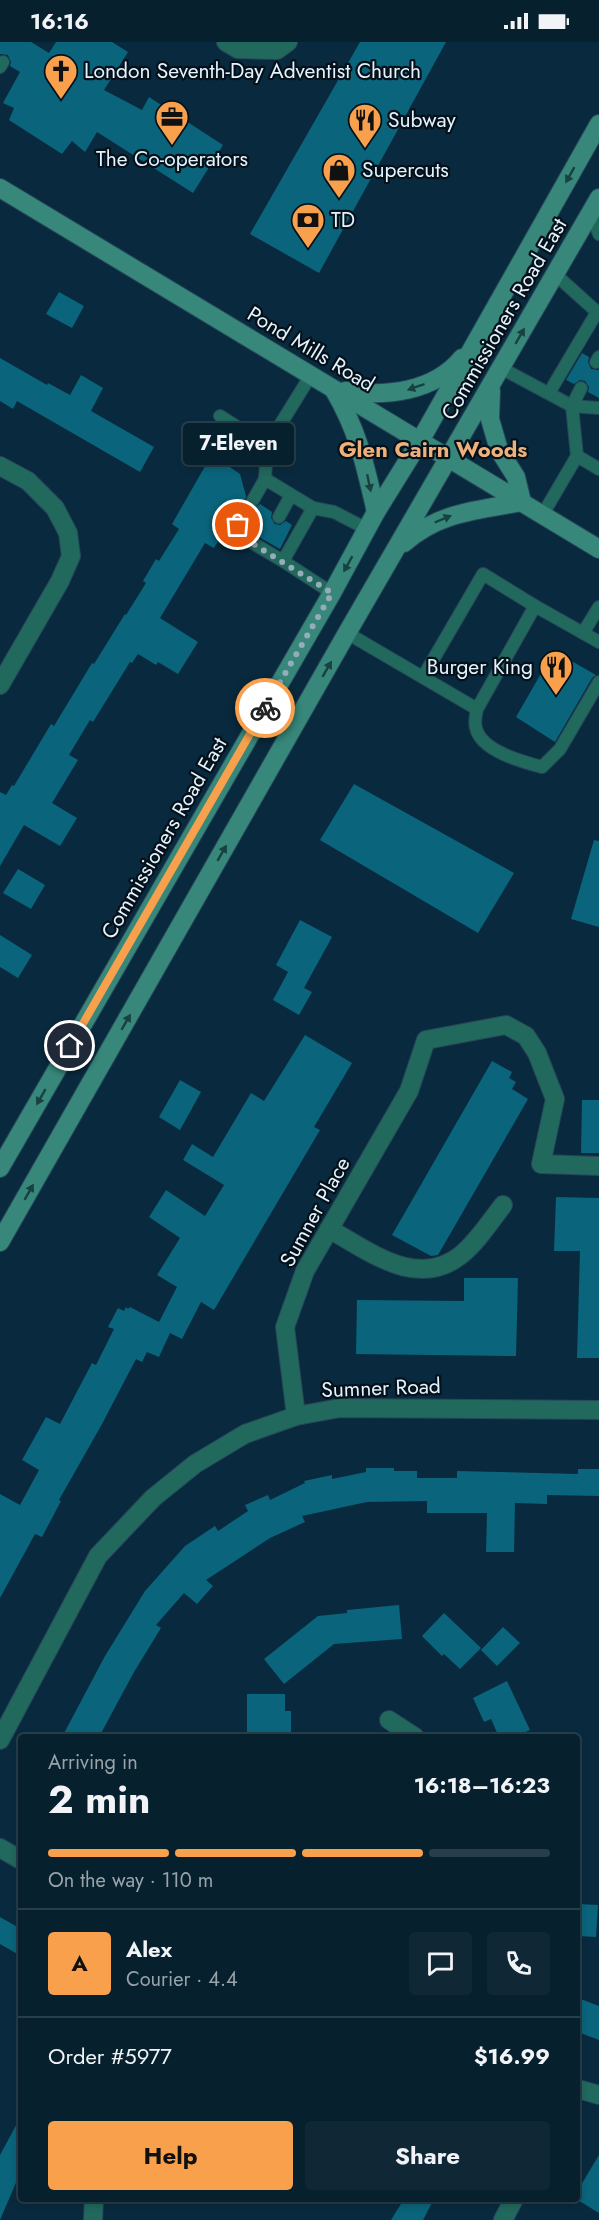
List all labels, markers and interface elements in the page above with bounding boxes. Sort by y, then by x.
text: 16:16 [30,5,89,37]
church icon: London Seventh-Day Adventist Church [43,53,79,100]
place label: London Seventh-Day Adventist Church [84,56,421,86]
office icon: The Co-operators [154,99,190,146]
restaurant icon: Subway [347,102,383,149]
place label: Subway [388,105,456,135]
place label: The Co-operators [96,144,248,174]
shop icon: Supercuts [321,152,357,199]
place label: Supercuts [362,155,449,185]
one-way arrow [565,167,575,184]
bank icon: TD [290,202,326,249]
place label: TD [331,205,355,235]
street label: Commissioners Road East [434,213,574,425]
street label: Pond Mills Road [242,299,380,399]
one-way arrow [515,327,525,344]
one-way arrow [407,383,425,393]
callout: 7-Eleven [182,423,294,465]
text: 7-Eleven [199,429,278,458]
district label: Glen Cairn Woods [339,433,527,465]
one-way arrow [365,473,375,492]
pin [212,499,263,550]
icon: bag [221,508,254,541]
one-way arrow [434,514,452,524]
one-way arrow [343,556,353,573]
restaurant icon: Burger King [538,649,574,696]
place label: Burger King [427,652,533,682]
one-way arrow [322,660,332,677]
courier [235,678,295,738]
icon: bike [249,692,282,725]
street label: Commissioners Road East [94,732,234,944]
one-way arrow [217,844,227,861]
one-way arrow [120,1014,131,1030]
pin [44,1020,95,1071]
icon: home [53,1029,86,1062]
one-way arrow [36,1089,46,1106]
street label: Sumner Place [272,1151,358,1272]
one-way arrow [24,1183,34,1200]
street label: Sumner Road [321,1371,441,1405]
text: Arriving in [48,1748,138,1777]
text: 16:18–16:23 [414,1769,550,1801]
text: 2 min [48,1771,150,1828]
text: On the way · 110 m [48,1866,213,1895]
button: chat [409,1932,472,1995]
button: phone [487,1932,550,1995]
text: Alex [126,1933,172,1965]
text: A [71,1947,88,1979]
text: Courier · 4.4 [126,1965,238,1994]
text: Order #5977 [48,2040,172,2072]
text: $16.99 [474,2040,550,2072]
button: Help [48,2121,293,2190]
button: Share [305,2121,550,2190]

